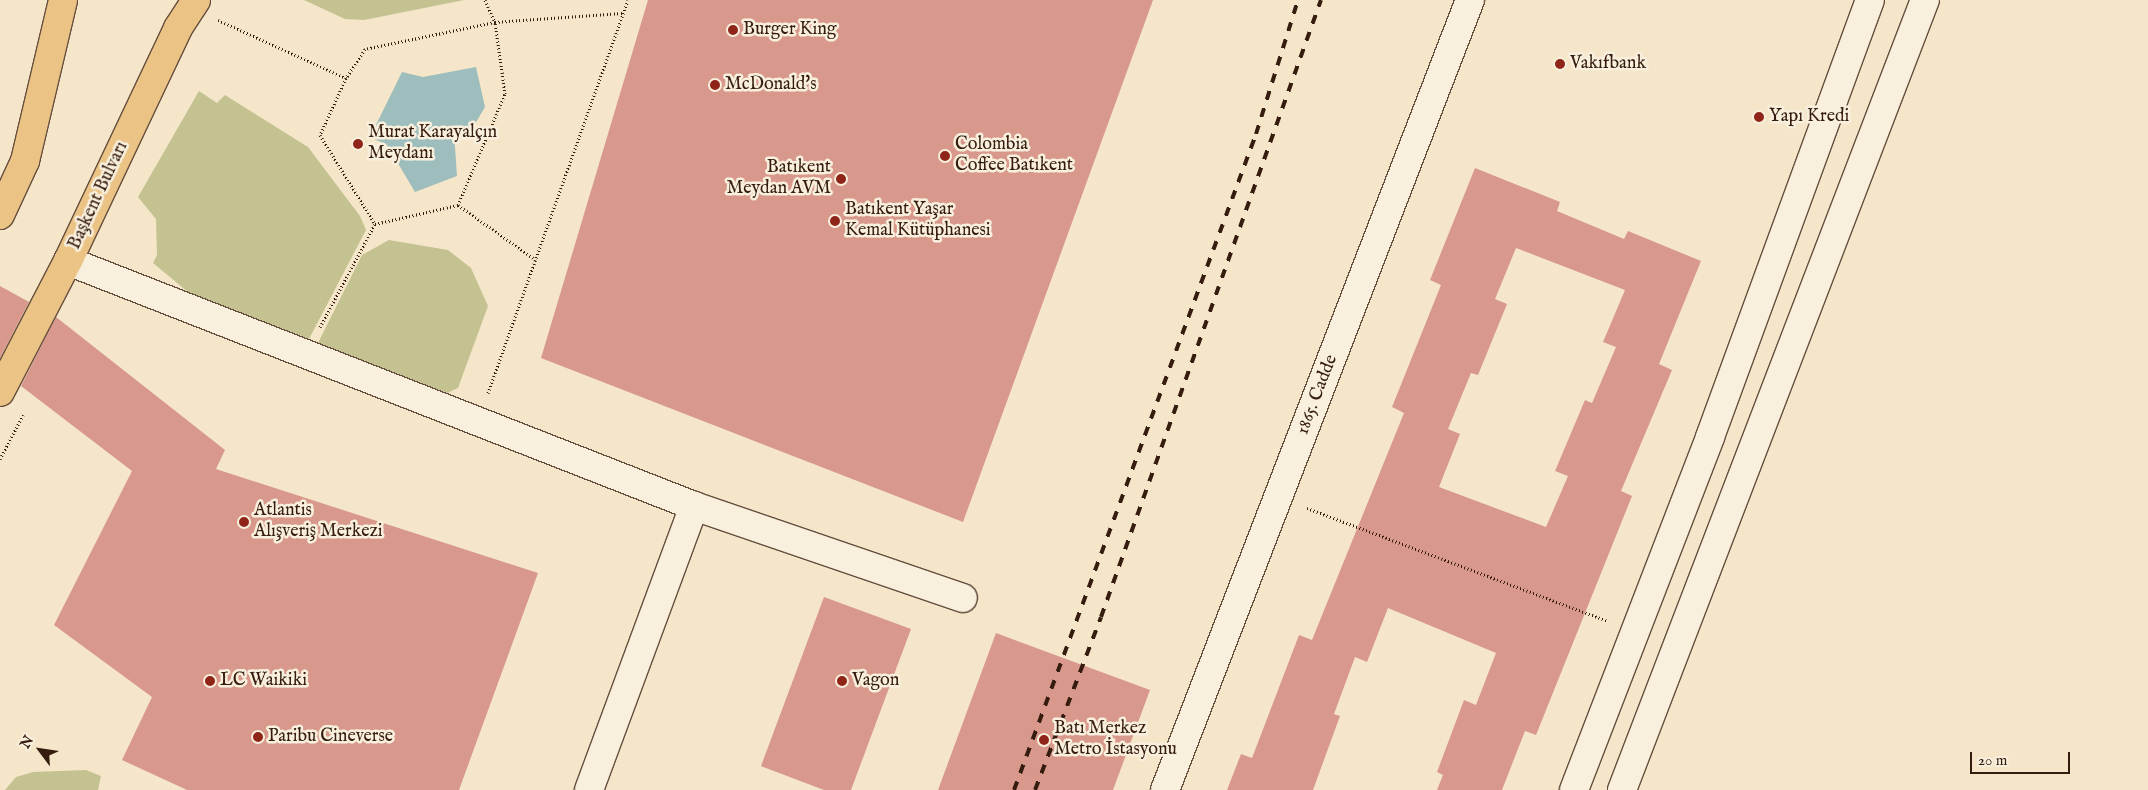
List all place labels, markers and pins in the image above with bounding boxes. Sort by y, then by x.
place label: Burger King [743,19,837,41]
marker: Burger King [727,24,739,36]
place label: Vakıfbank [1570,53,1646,75]
marker: Vakıfbank [1554,58,1566,70]
place label: McDonald's [725,74,817,96]
marker: McDonald's [709,79,721,91]
place label: Yapı Kredi [1769,106,1849,128]
marker: Yapı Kredi [1753,111,1765,123]
place label: Murat Karayalçın Meydanı [368,123,497,166]
place label: Colombia Coffee Batıkent [955,135,1073,178]
marker: Murat Karayalçın Meydanı [352,138,364,150]
marker: Colombia Coffee Batıkent [939,150,951,162]
place label: Batıkent Meydan AVM [727,158,831,200]
marker: Batıkent Meydan AVM [835,173,847,185]
place label: Batıkent Yaşar Kemal Kütüphanesi [845,200,991,242]
marker: Batıkent Yaşar Kemal Kütüphanesi [829,215,841,227]
place label: Atlantis Alışveriş Merkezi [254,501,383,544]
marker: Atlantis Alışveriş Merkezi [238,516,250,528]
place label: LC Waikiki [220,670,307,692]
place label: Vagon [852,670,899,692]
marker: LC Waikiki [204,675,216,687]
marker: Vagon [836,675,848,687]
place label: Batı Merkez Metro İstasyonu [1054,719,1177,762]
place label: Paribu Cineverse [268,726,393,748]
marker: Paribu Cineverse [252,731,264,743]
marker: Batı Merkez Metro İstasyonu [1038,734,1050,746]

